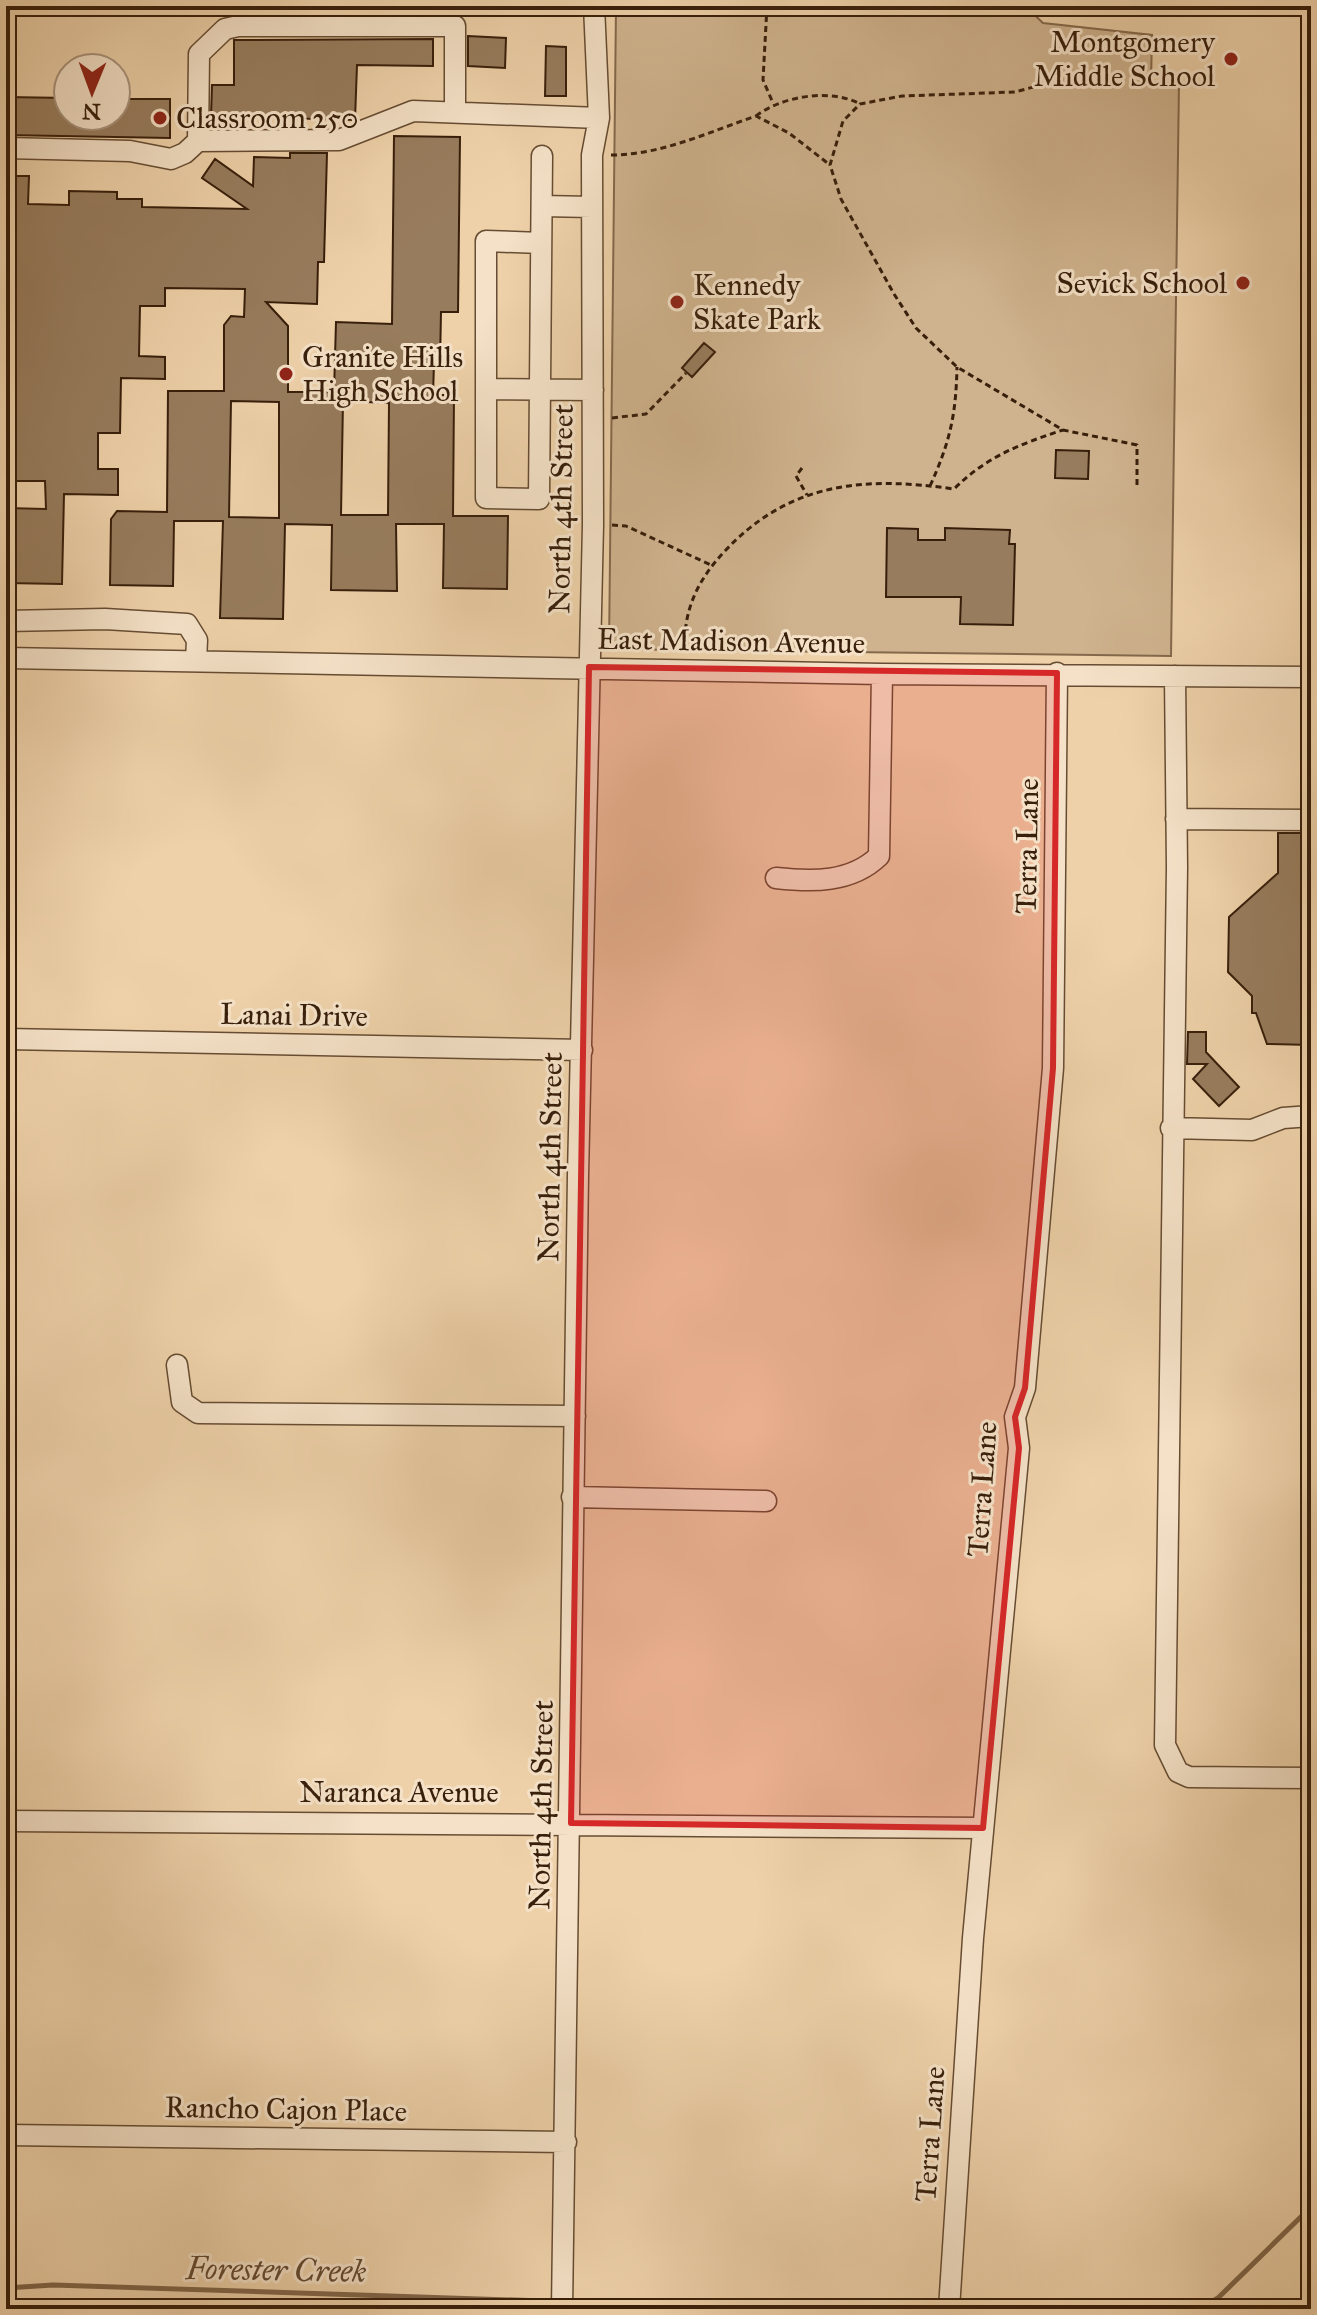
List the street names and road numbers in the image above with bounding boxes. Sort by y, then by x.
street label: North 4th Street [541,403,581,614]
street label: East Madison Avenue [597,621,865,661]
street label: Terra Lane [1008,778,1046,914]
street label: Lanai Drive [220,996,368,1034]
street label: North 4th Street [530,1051,570,1262]
street label: Terra Lane [959,1420,1005,1558]
street label: North 4th Street [521,1699,561,1910]
street label: Naranca Avenue [299,1774,499,1810]
street label: Terra Lane [907,2065,953,2203]
street label: Rancho Cajon Place [164,2089,408,2129]

